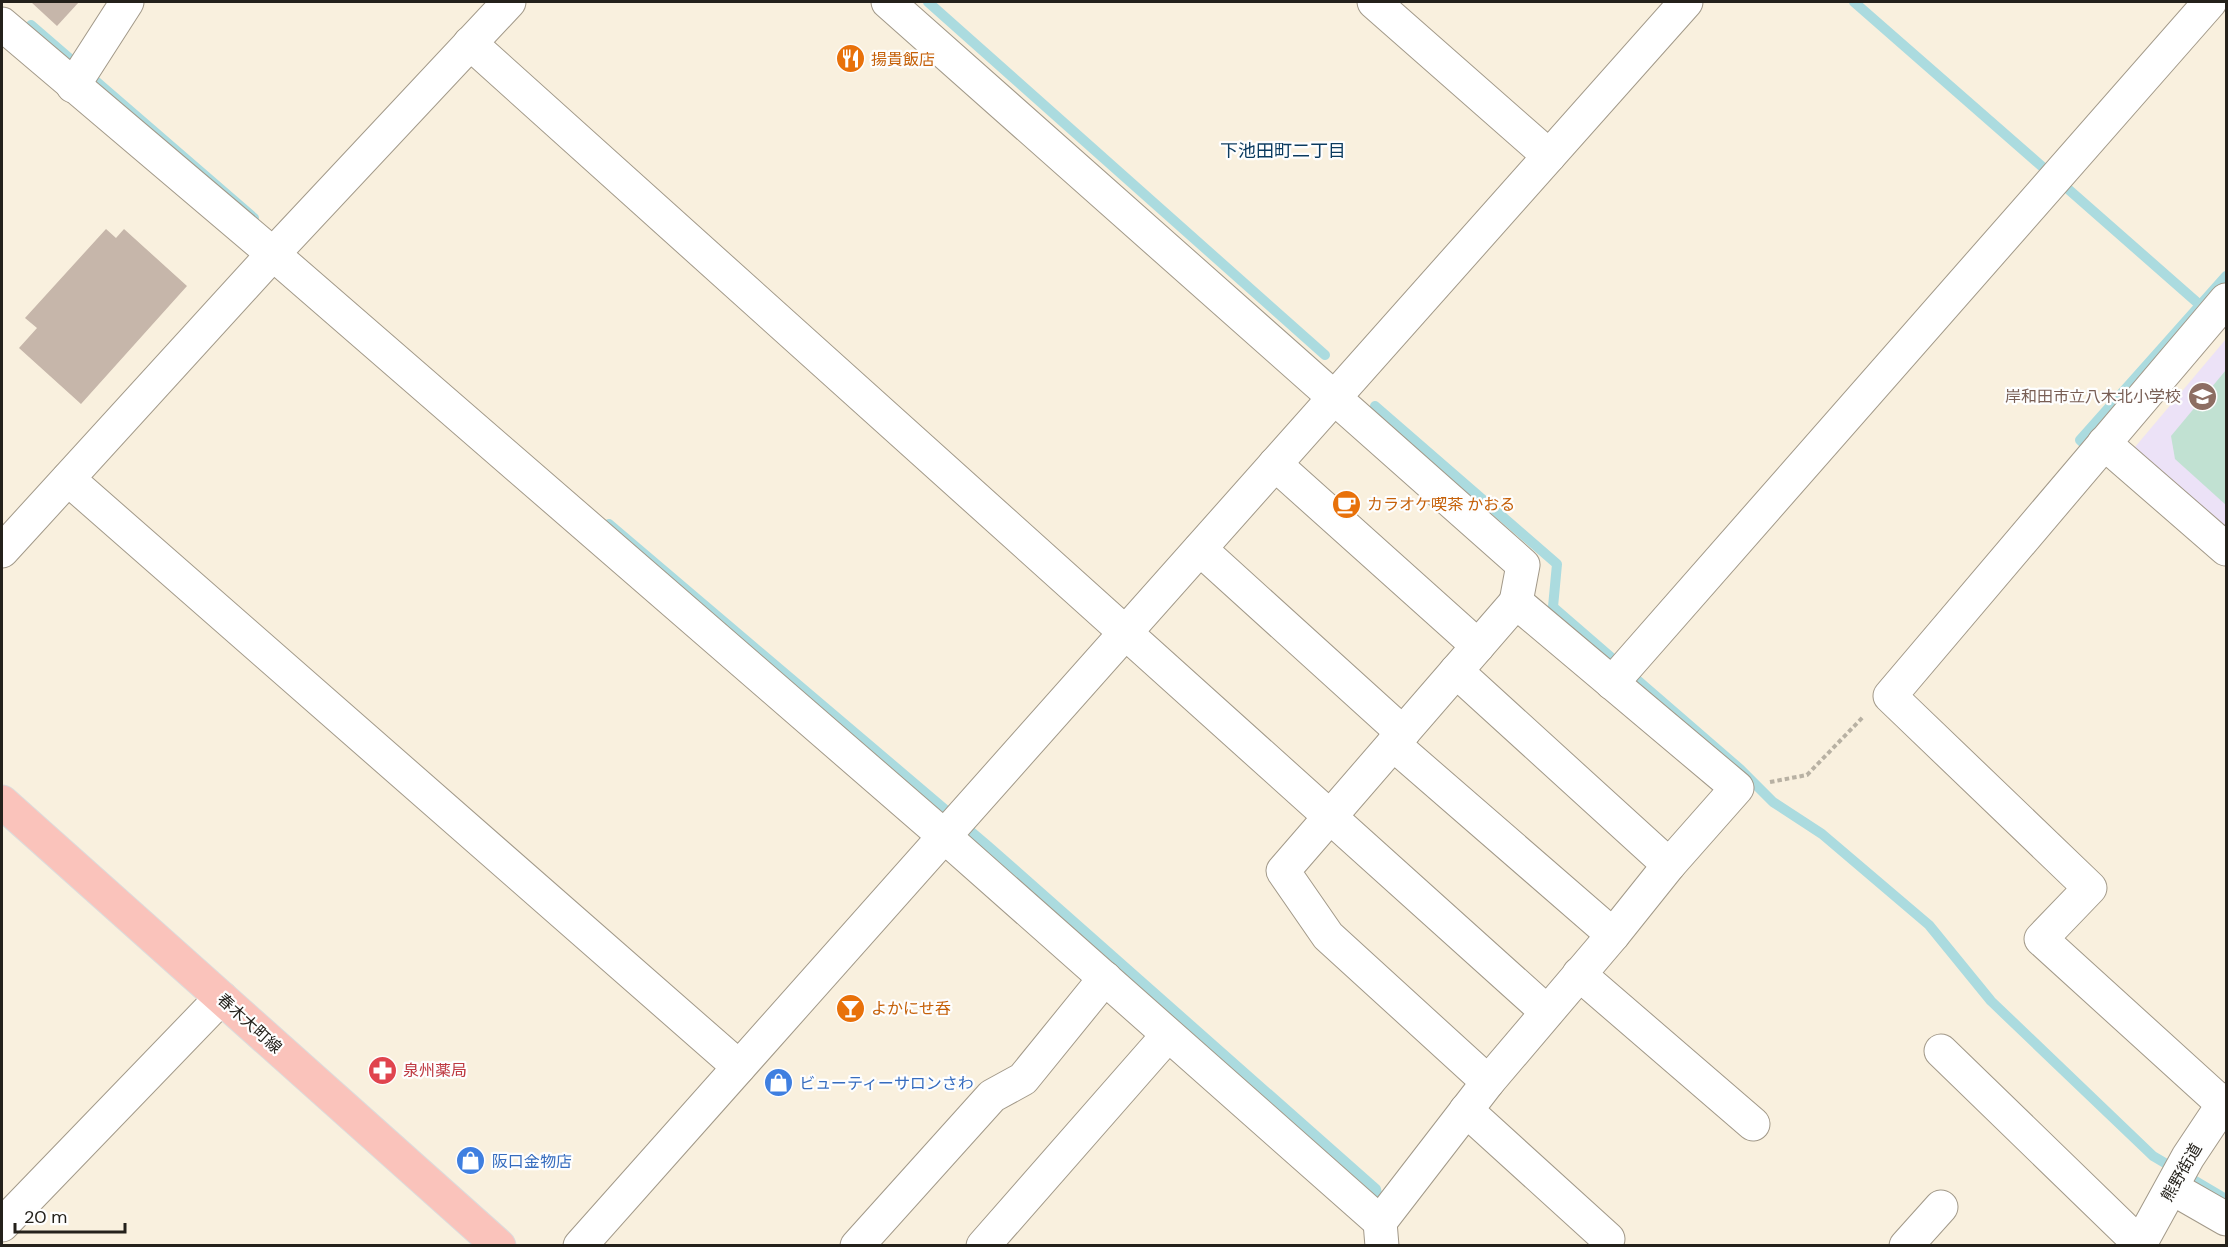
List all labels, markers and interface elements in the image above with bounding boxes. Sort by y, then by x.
restaurant icon: 揚貴飯店 [834,43,866,75]
place label: 揚貴飯店 [871,49,935,70]
district label: 下池田町二丁目 [1220,139,1346,163]
school or university icon: 岸和田市立八木北小学校 [2186,380,2218,412]
place label: 岸和田市立八木北小学校 [2005,386,2181,407]
cafe icon: カラオケ喫茶 かおる [1330,488,1362,520]
place label: カラオケ喫茶 かおる [1367,494,1515,515]
street label: 春木大町線 [213,989,286,1058]
bar icon: よかにせ呑 [834,992,866,1024]
place label: よかにせ呑 [871,998,951,1019]
pharmacy icon: 泉州薬局 [366,1054,398,1086]
place label: 泉州薬局 [403,1060,467,1081]
shop icon: ビューティーサロンさわ [762,1067,794,1099]
place label: ビューティーサロンさわ [799,1073,974,1094]
street label: 熊野街道 [2156,1139,2207,1205]
shop icon: 阪口金物店 [455,1145,487,1177]
place label: 阪口金物店 [492,1151,572,1172]
scale bar [15,1196,124,1234]
text: 20 m [24,1205,67,1229]

